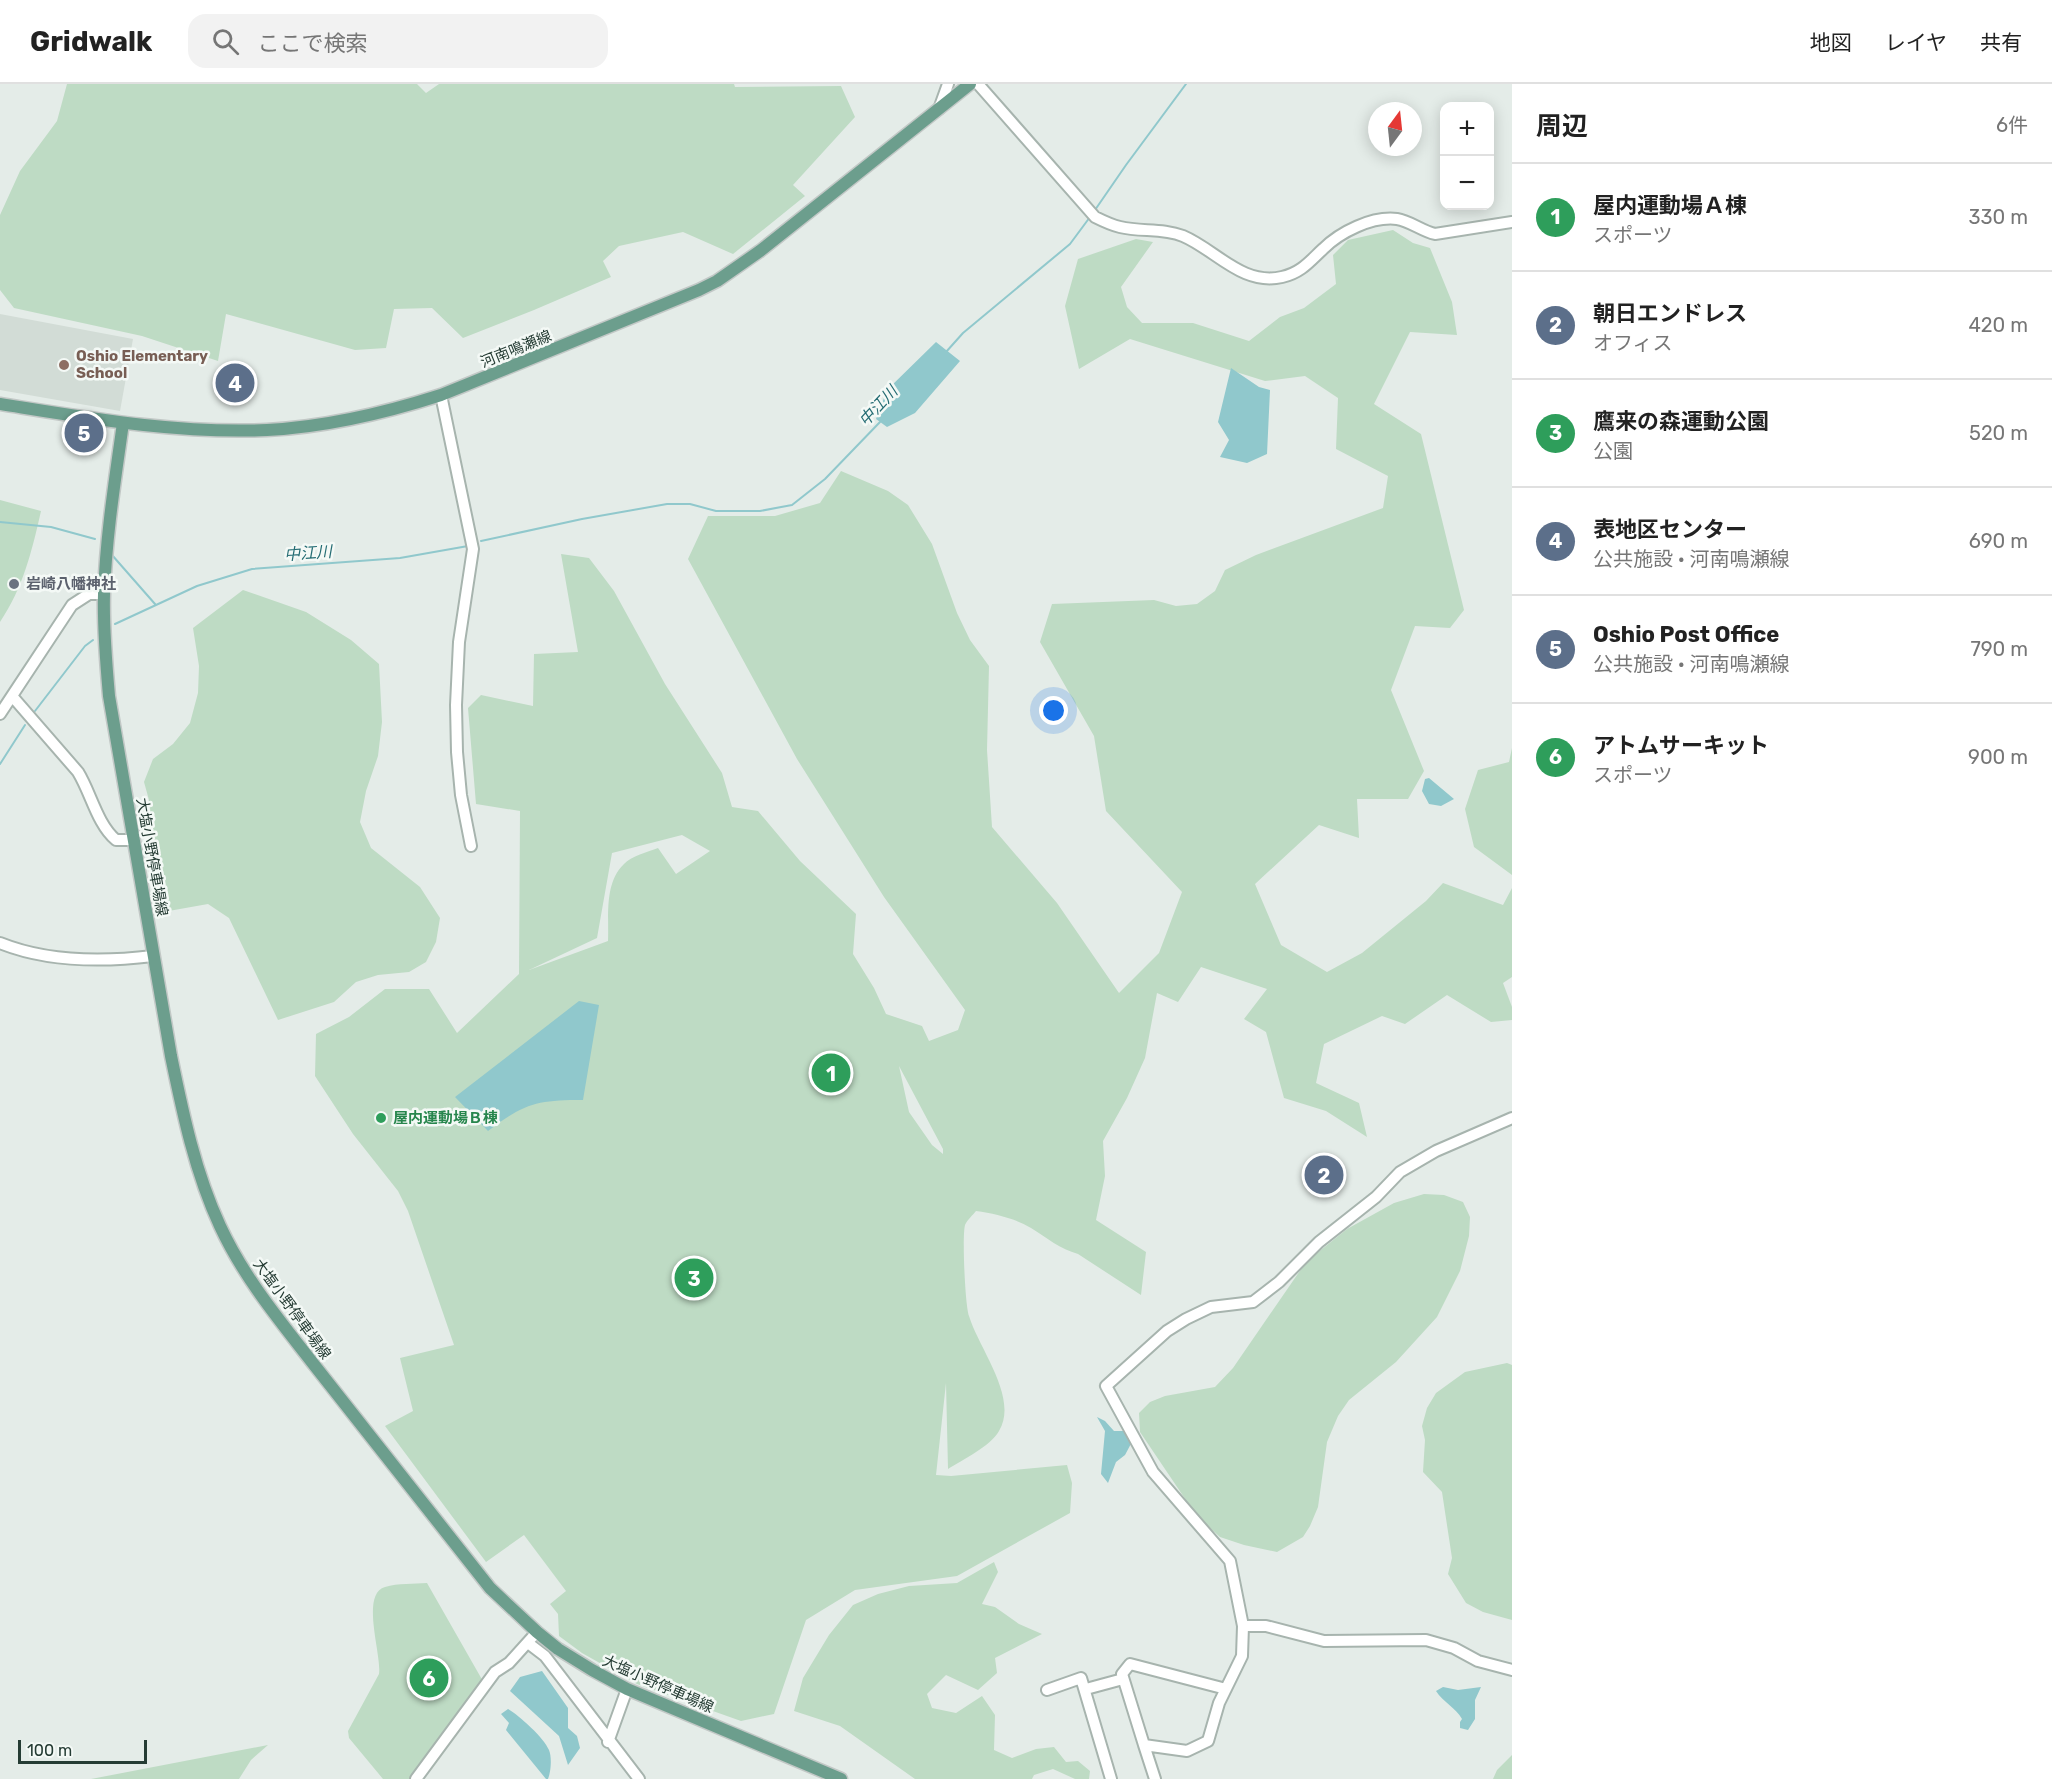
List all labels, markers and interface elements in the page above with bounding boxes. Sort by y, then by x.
search box [188,14,608,68]
text: Gridwalk [30,25,152,58]
icon: search [209,25,242,58]
text: ここで検索 [257,30,367,57]
text: 地図 [1810,30,1852,55]
text: レイヤ [1885,30,1947,55]
text: 共有 [1980,30,2022,55]
north arrow [1368,102,1422,156]
map controls [1440,102,1494,210]
button: + [1440,102,1494,156]
text: 周辺 [1536,111,1588,142]
text: 6件 [1996,113,2028,137]
button: − [1440,156,1494,210]
text: 屋内運動場Ａ棟 [1593,192,1747,219]
text: 1 [1551,205,1560,229]
text: 330 m [1969,205,2028,229]
text: スポーツ [1593,223,1673,247]
text: 朝日エンドレス [1593,300,1747,327]
text: 2 [1549,313,1562,337]
text: 420 m [1968,313,2028,337]
street label: 河南鳴瀬線 [478,327,554,371]
text: オフィス [1593,331,1673,355]
place label: Oshio Elementary School [76,347,208,382]
marker: Oshio Elementary School [57,358,71,372]
pin: 4 [216,360,254,406]
water label: 中江川 [855,381,903,430]
text: 鷹来の森運動公園 [1593,408,1769,435]
pin: 5 [64,410,104,456]
text: 3 [1549,421,1562,445]
text: 520 m [1969,421,2028,445]
text: 公園 [1593,439,1633,463]
text: 表地区センター [1593,516,1747,543]
text: 4 [1549,529,1562,553]
text: 690 m [1969,529,2028,553]
water label: 中江川 [283,542,335,564]
text: 公共施設 · 河南鳴瀬線 [1593,547,1789,571]
place label: 岩崎八幡神社 [26,575,116,593]
marker: 岩崎八幡神社 [7,577,21,591]
text: Oshio Post Office [1593,621,1779,648]
text: 5 [1549,637,1562,661]
text: 790 m [1971,637,2028,661]
text: 公共施設 · 河南鳴瀬線 [1593,652,1789,676]
your location [1039,696,1068,725]
text: アトムサーキット [1593,732,1769,759]
text: 6 [1549,745,1562,769]
text: 900 m [1968,745,2028,769]
text: スポーツ [1593,763,1673,787]
street label: 大塩小野停車場線 [133,796,171,918]
pin: 1 [812,1050,850,1096]
place label: 屋内運動場Ｂ棟 [393,1109,498,1127]
marker: 屋内運動場Ｂ棟 [374,1111,388,1125]
pin: 2 [1304,1152,1344,1198]
street label: 大塩小野停車場線 [249,1255,335,1363]
pin: 3 [674,1256,714,1300]
street label: 大塩小野停車場線 [600,1651,716,1717]
pin: 6 [410,1656,448,1700]
scale bar [18,1737,147,1764]
text: 100 m [27,1741,72,1760]

